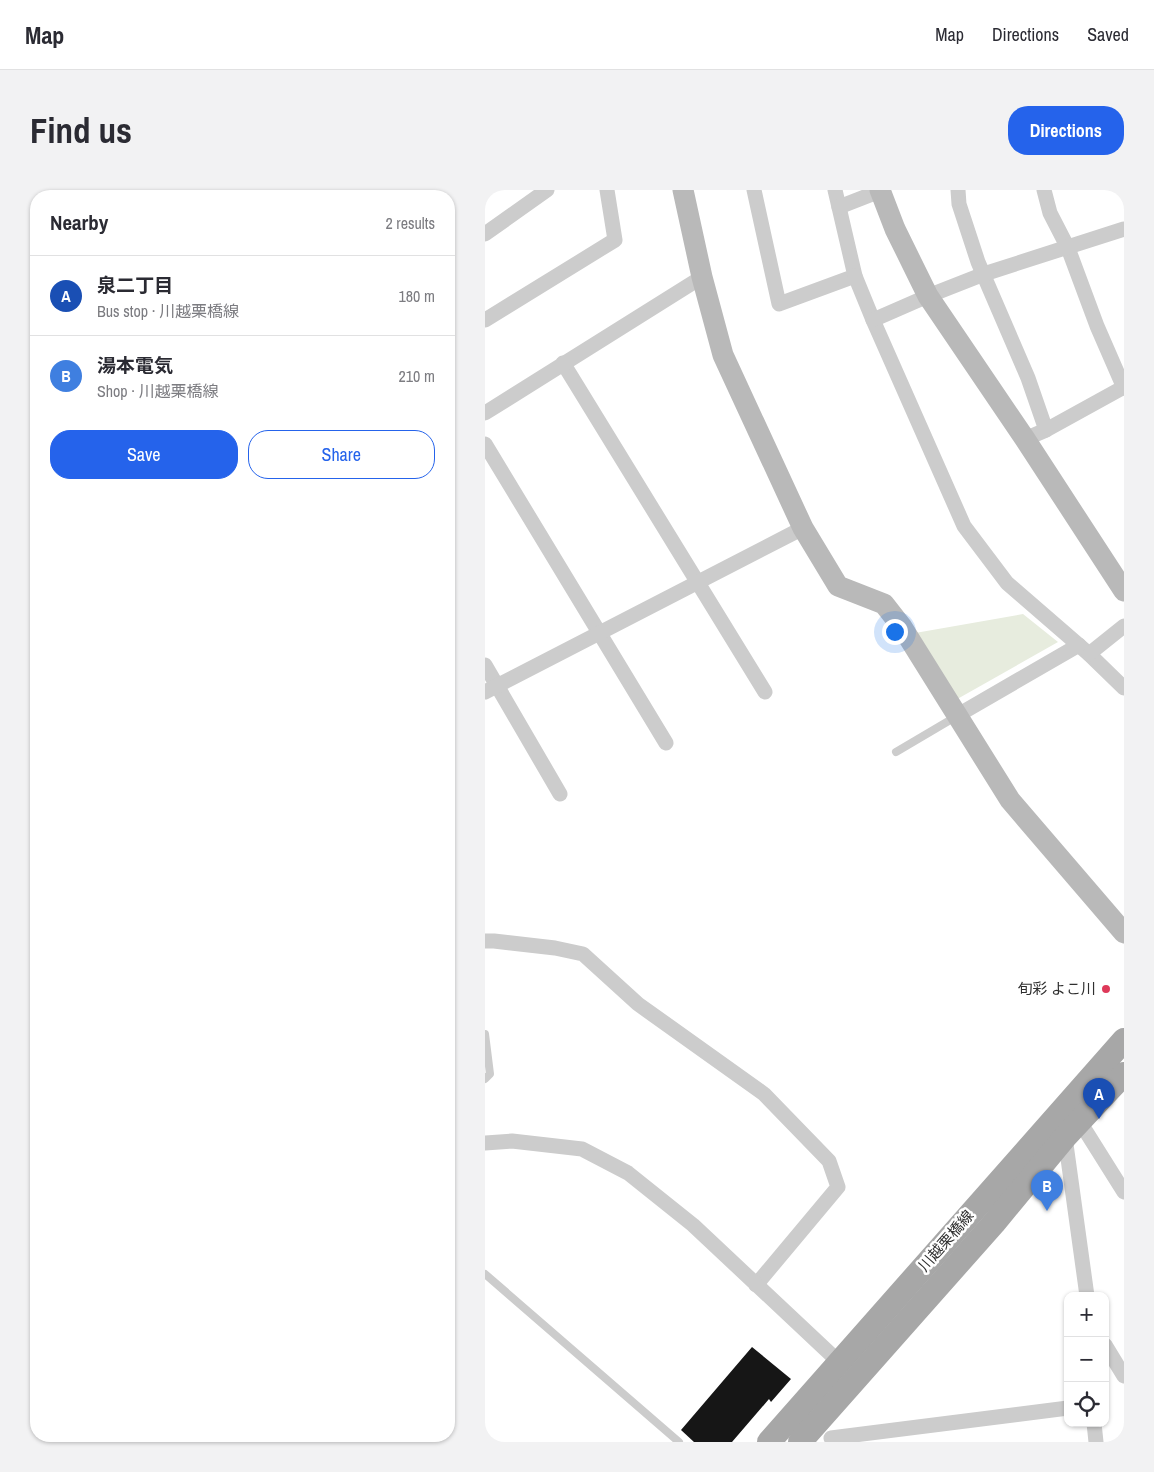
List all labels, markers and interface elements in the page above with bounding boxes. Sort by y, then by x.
text: Map [25,19,64,51]
text: Map [935,22,964,47]
text: Directions [992,22,1059,47]
text: Saved [1087,22,1129,47]
button: Directions [1008,106,1124,155]
text: Find us [30,107,132,154]
text: Nearby [50,208,108,237]
text: 2 results [385,212,435,234]
text: 泉二丁目 [97,272,173,298]
text: A [61,285,71,307]
text: 180 m [399,285,435,307]
text: Bus stop · 川越栗橋線 [97,300,239,322]
text: 湯本電気 [97,352,173,378]
text: B [61,365,71,387]
text: 210 m [399,365,435,387]
text: Shop · 川越栗橋線 [97,380,219,402]
button: Save [50,430,238,479]
button: Share [248,430,435,479]
your location [882,619,908,645]
place label: 旬彩 よこ川 [1018,978,1096,999]
marker: 旬彩 よこ川 [1100,983,1112,995]
pin: A [1083,1078,1115,1119]
pin: B [1031,1170,1063,1211]
street label: 川越栗橋線 [913,1205,978,1276]
map controls [1064,1292,1109,1427]
button: + [1064,1292,1109,1337]
button: − [1064,1337,1109,1382]
button: locate [1064,1382,1109,1427]

